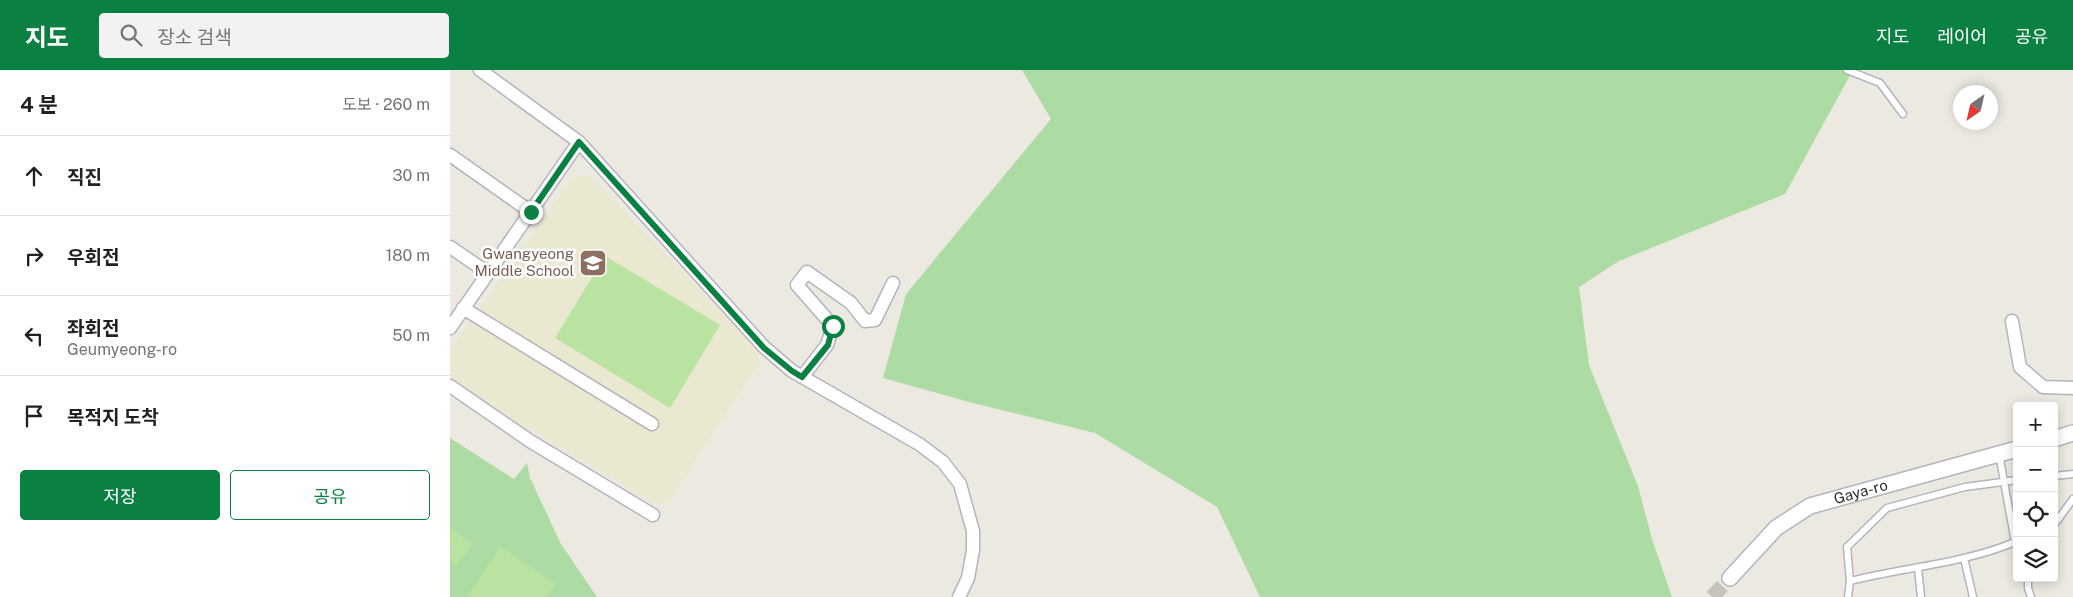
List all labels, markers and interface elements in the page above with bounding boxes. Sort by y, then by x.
search box [99,13,449,58]
icon: search [117,21,145,49]
text: 지도 [25,23,69,51]
text: 장소 검색 [157,26,232,48]
text: 지도 [1876,26,1909,47]
text: 레이어 [1937,26,1987,47]
text: 공유 [2015,26,2048,47]
north arrow [1953,85,1998,130]
text: 4 분 [20,92,58,117]
text: 도보 · 260 m [342,95,430,114]
icon: ahead [20,162,48,190]
text: 직진 [67,166,102,188]
text: 30 m [393,166,430,185]
route end [520,201,543,224]
icon: right [20,242,48,270]
place label: Gwangyeong Middle School [475,245,574,279]
text: 우회전 [67,246,119,268]
text: 180 m [386,246,430,265]
school or university icon: Gwangyeong Middle School [578,248,608,278]
route start [822,315,845,338]
text: 좌회전 [67,317,119,339]
icon: left [20,322,48,350]
text: 50 m [392,326,430,345]
text: Geumyeong-ro [67,340,177,359]
icon: arrive [20,402,48,430]
map controls [2013,402,2058,582]
button: + [2013,402,2058,447]
text: 목적지 도착 [67,406,159,428]
button: − [2013,447,2058,492]
button: 저장 [20,470,220,520]
button: 공유 [230,470,430,520]
street label: Gaya-ro [1832,476,1889,507]
button: locate [2013,492,2058,537]
button: layers [2013,537,2058,582]

